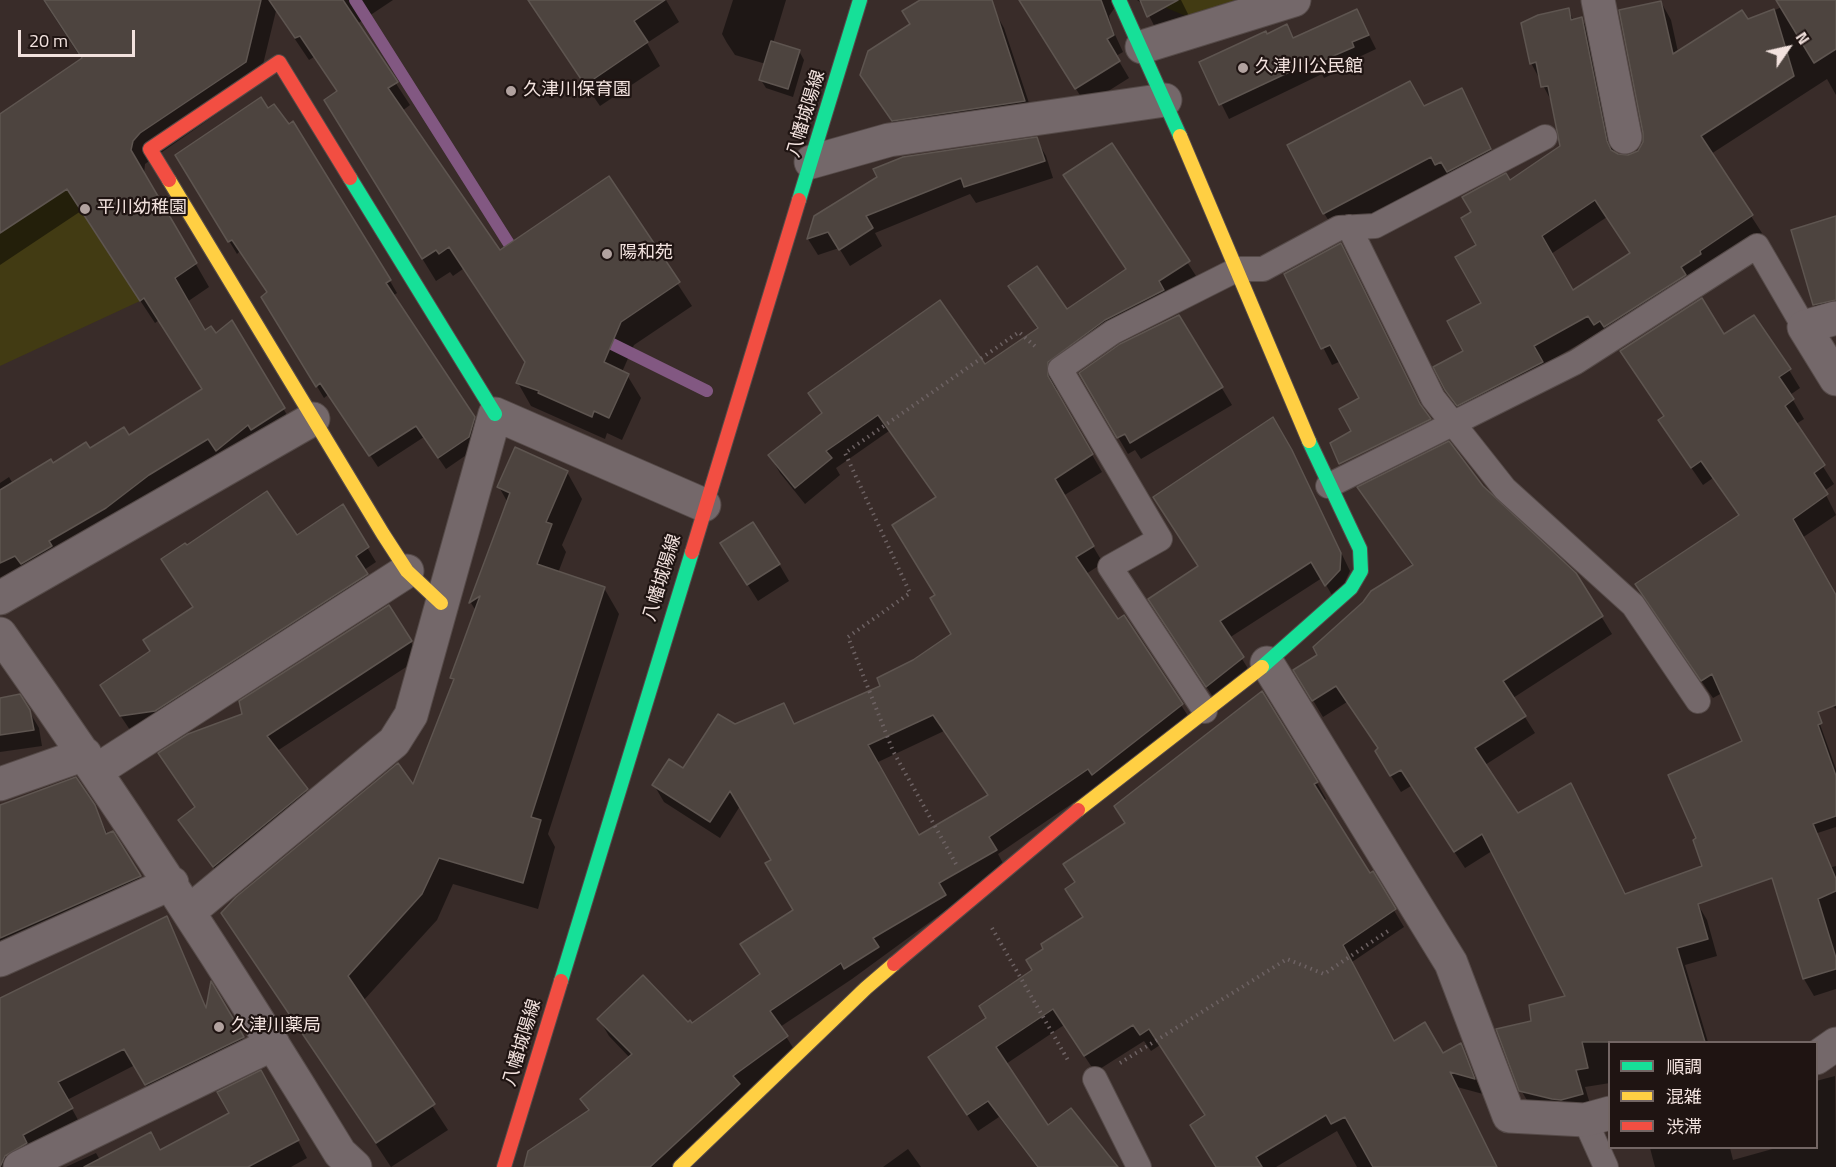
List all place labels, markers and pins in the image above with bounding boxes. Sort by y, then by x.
place label: 久津川公民館 [1255,57,1363,79]
marker: 久津川公民館 [1236,61,1250,75]
place label: 久津川保育園 [523,80,631,102]
marker: 久津川保育園 [504,84,518,98]
place label: 平川幼稚園 [97,198,187,220]
marker: 平川幼稚園 [78,202,92,216]
place label: 陽和苑 [619,243,673,265]
marker: 陽和苑 [600,247,614,261]
place label: 久津川薬局 [231,1016,321,1038]
marker: 久津川薬局 [212,1020,226,1034]

